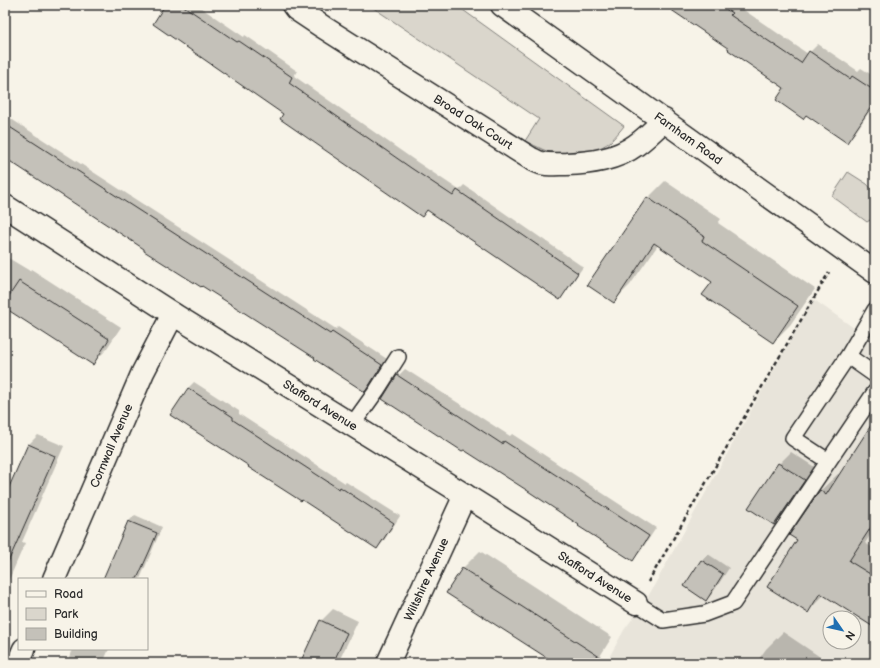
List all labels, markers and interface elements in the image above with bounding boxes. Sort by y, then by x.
street label: Broad Oak Court [430,92,516,153]
street label: Farnham Road [651,109,725,168]
street label: Stafford Avenue [280,377,360,434]
street label: Cornwall Avenue [87,402,136,490]
street label: Wiltshire Avenue [401,536,452,623]
street label: Stafford Avenue [555,549,635,607]
legend [18,578,148,650]
text: Road [54,587,83,602]
text: Park [54,607,78,622]
north arrow [822,610,862,650]
text: Building [54,627,98,642]
text: N [842,628,858,642]

